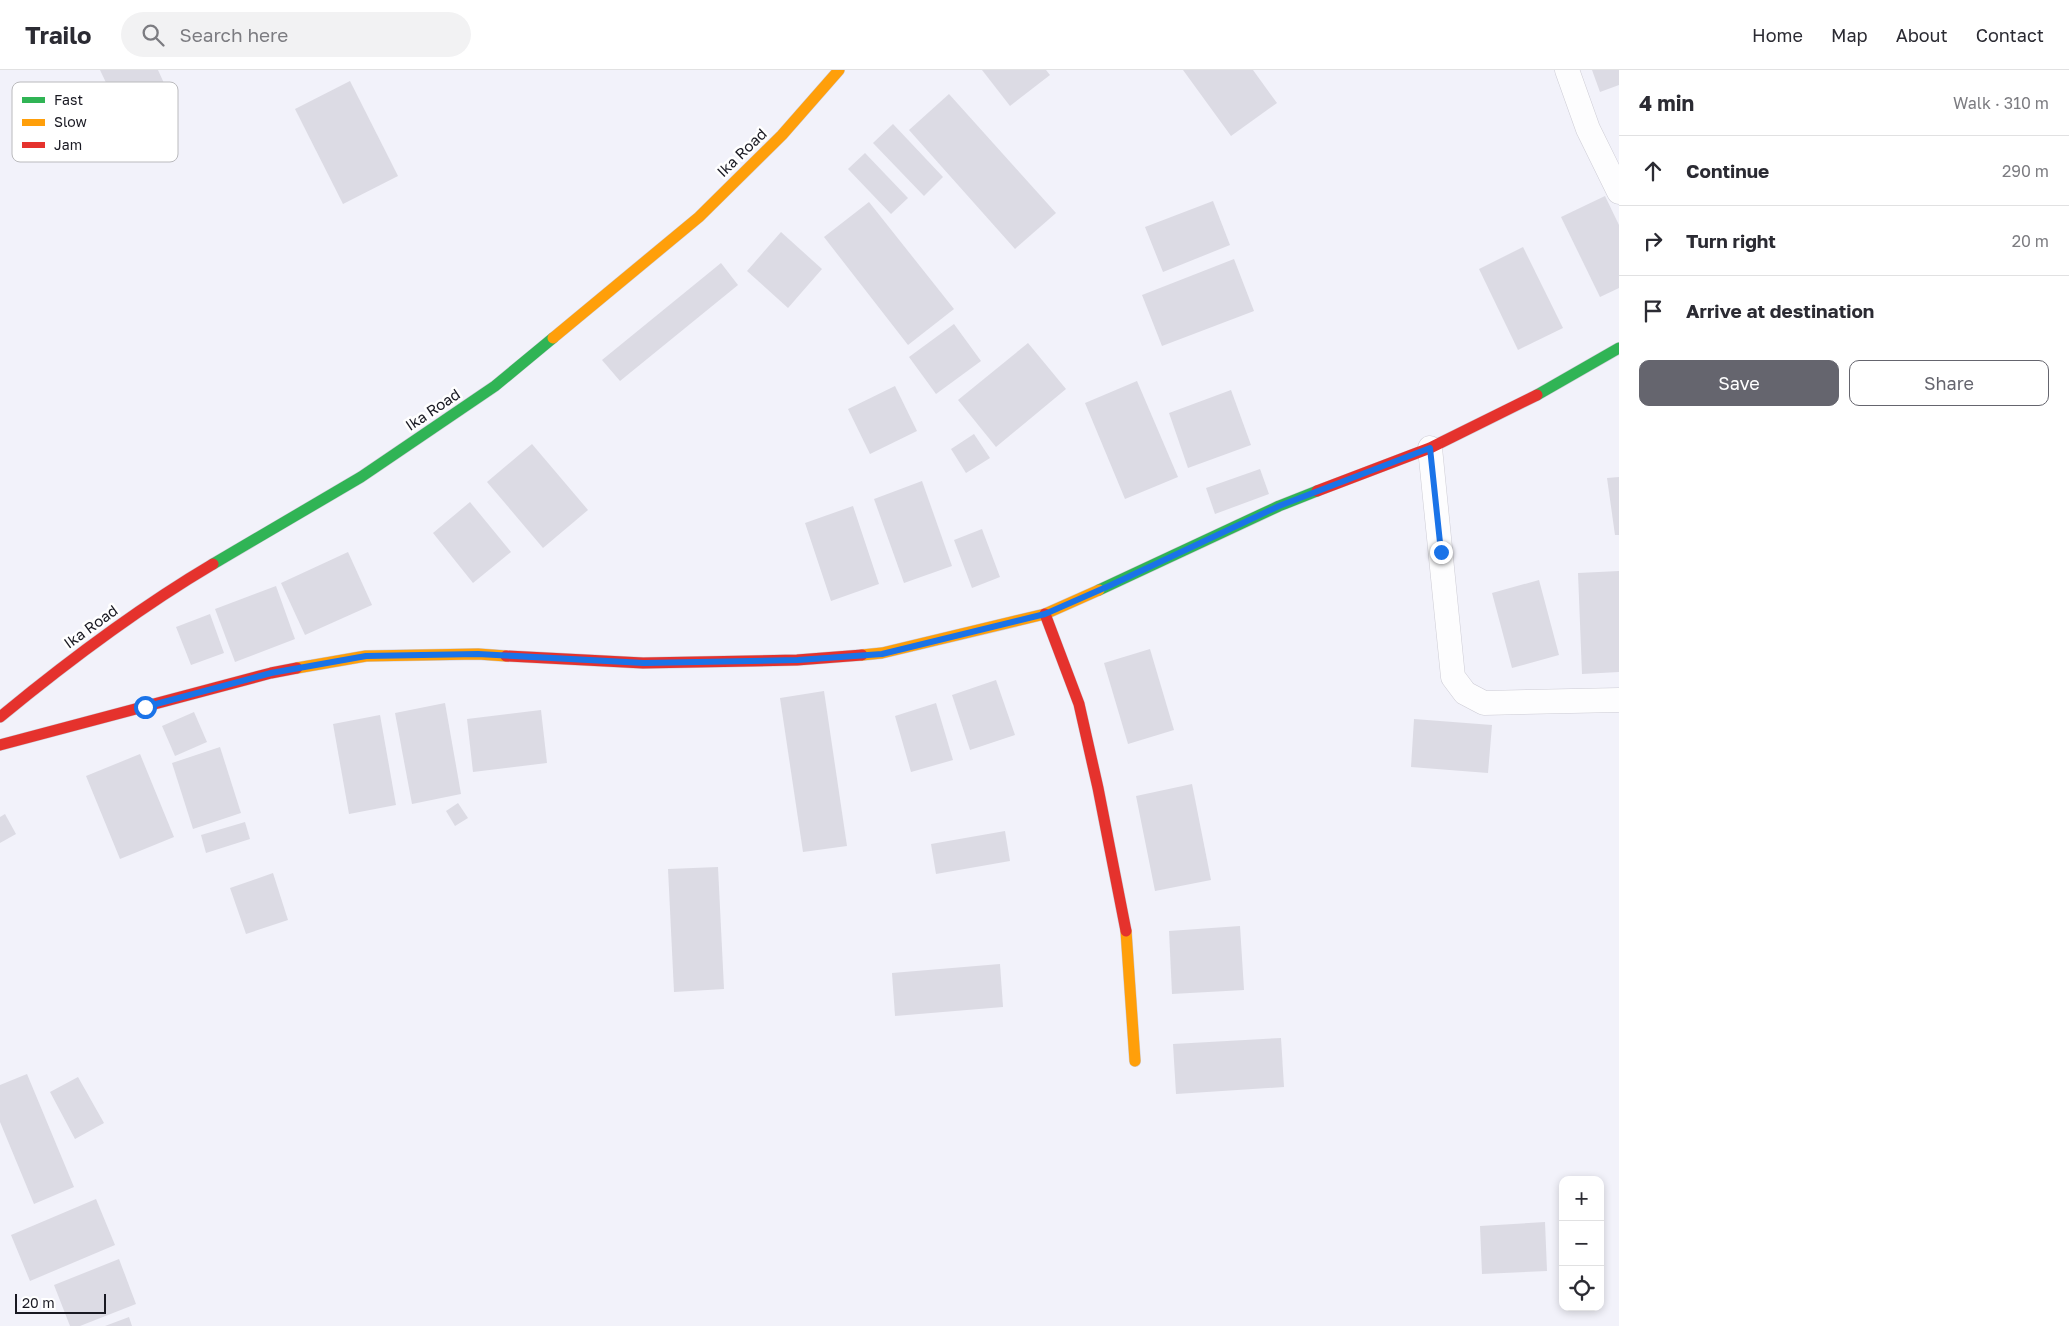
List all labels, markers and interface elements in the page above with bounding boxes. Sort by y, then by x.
search box [121,12,471,57]
text: Trailo [25,20,91,49]
icon: search [139,21,167,49]
text: Search here [179,23,288,46]
text: Home [1752,24,1803,46]
text: Map [1831,24,1868,46]
text: About [1896,24,1948,46]
text: Contact [1976,24,2044,46]
legend [12,82,178,162]
text: 4 min [1639,90,1694,116]
text: Fast [54,91,83,108]
text: Walk · 310 m [1953,93,2049,113]
text: Slow [54,113,87,130]
street label: Ika Road [713,124,770,180]
text: Jam [54,136,82,153]
icon: ahead [1639,157,1667,185]
text: Continue [1686,159,1769,182]
text: 290 m [2002,161,2049,181]
icon: right [1639,227,1667,255]
text: Turn right [1686,229,1776,252]
text: 20 m [2012,231,2049,251]
icon: arrive [1639,297,1667,325]
text: Arrive at destination [1686,299,1874,322]
button: Save [1639,360,1839,406]
button: Share [1849,360,2049,406]
street label: Ika Road [402,384,463,434]
route end [1430,541,1453,564]
street label: Ika Road [60,601,121,652]
route start [134,696,157,719]
map controls [1559,1176,1604,1311]
button: + [1559,1176,1604,1221]
button: − [1559,1221,1604,1266]
button: locate [1559,1266,1604,1311]
scale bar [15,1291,106,1314]
text: 20 m [22,1294,55,1311]

